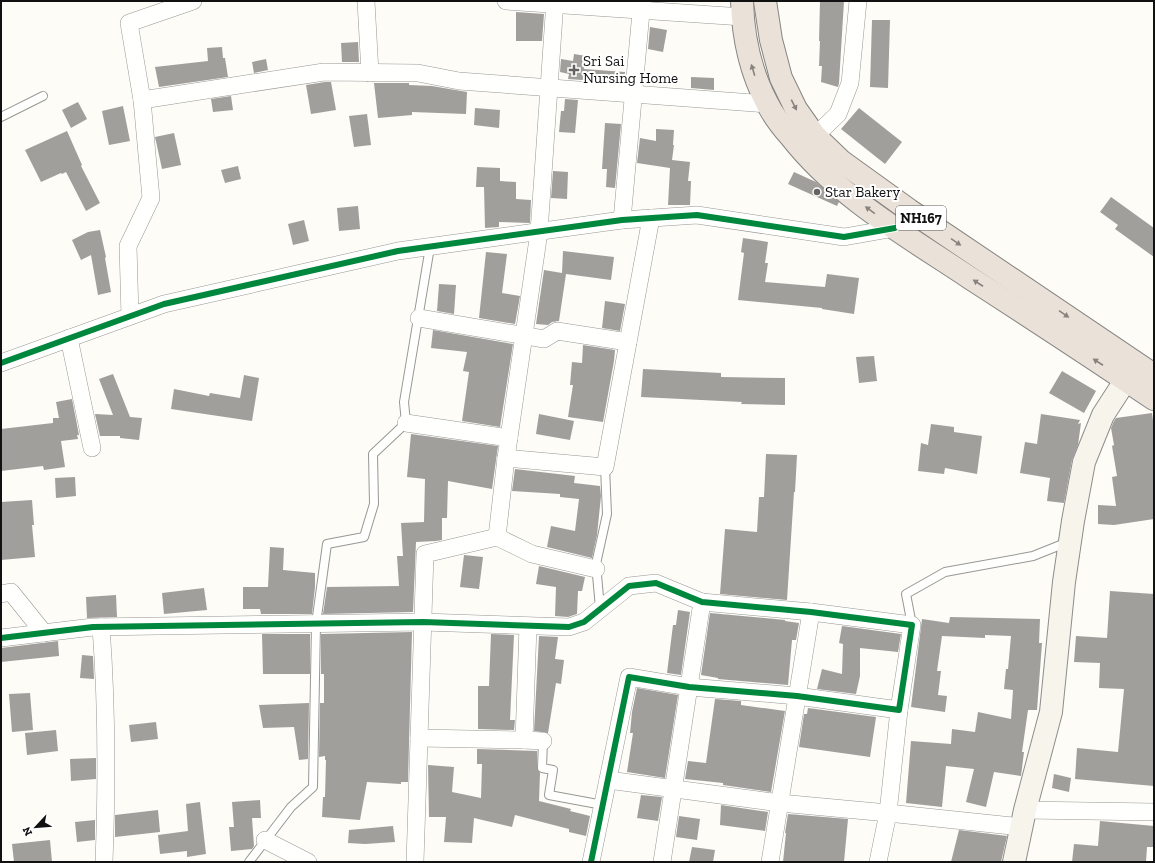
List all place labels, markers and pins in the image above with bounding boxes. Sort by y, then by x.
place label: Sri Sai Nursing Home [583,52,678,87]
marker: Sri Sai Nursing Home [568,64,580,76]
place label: Star Bakery [825,183,900,201]
marker: Star Bakery [812,187,822,197]

